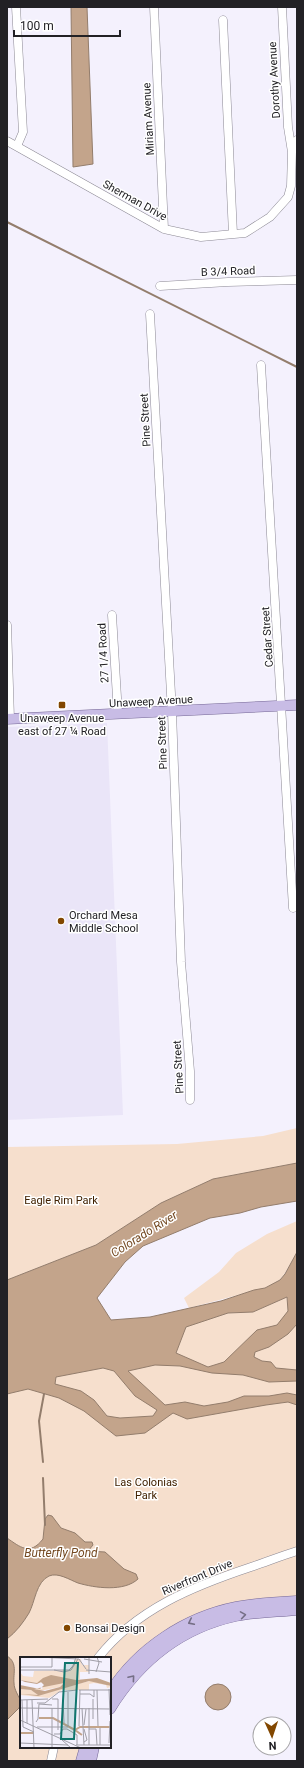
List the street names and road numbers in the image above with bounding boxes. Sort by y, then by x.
street label: Dorothy Avenue [266,41,283,119]
street label: Miriam Avenue [140,82,157,156]
street label: Sherman Drive [100,177,169,223]
street label: B 3/4 Road [201,264,255,279]
street label: Pine Street [138,393,153,447]
street label: Cedar Street [259,606,276,668]
street label: 27 1/4 Road [95,623,112,683]
street label: Unaweep Avenue [109,693,193,710]
street label: Pine Street [155,716,170,770]
street label: Pine Street [171,1040,186,1094]
street label: Riverfront Drive [160,1557,234,1598]

